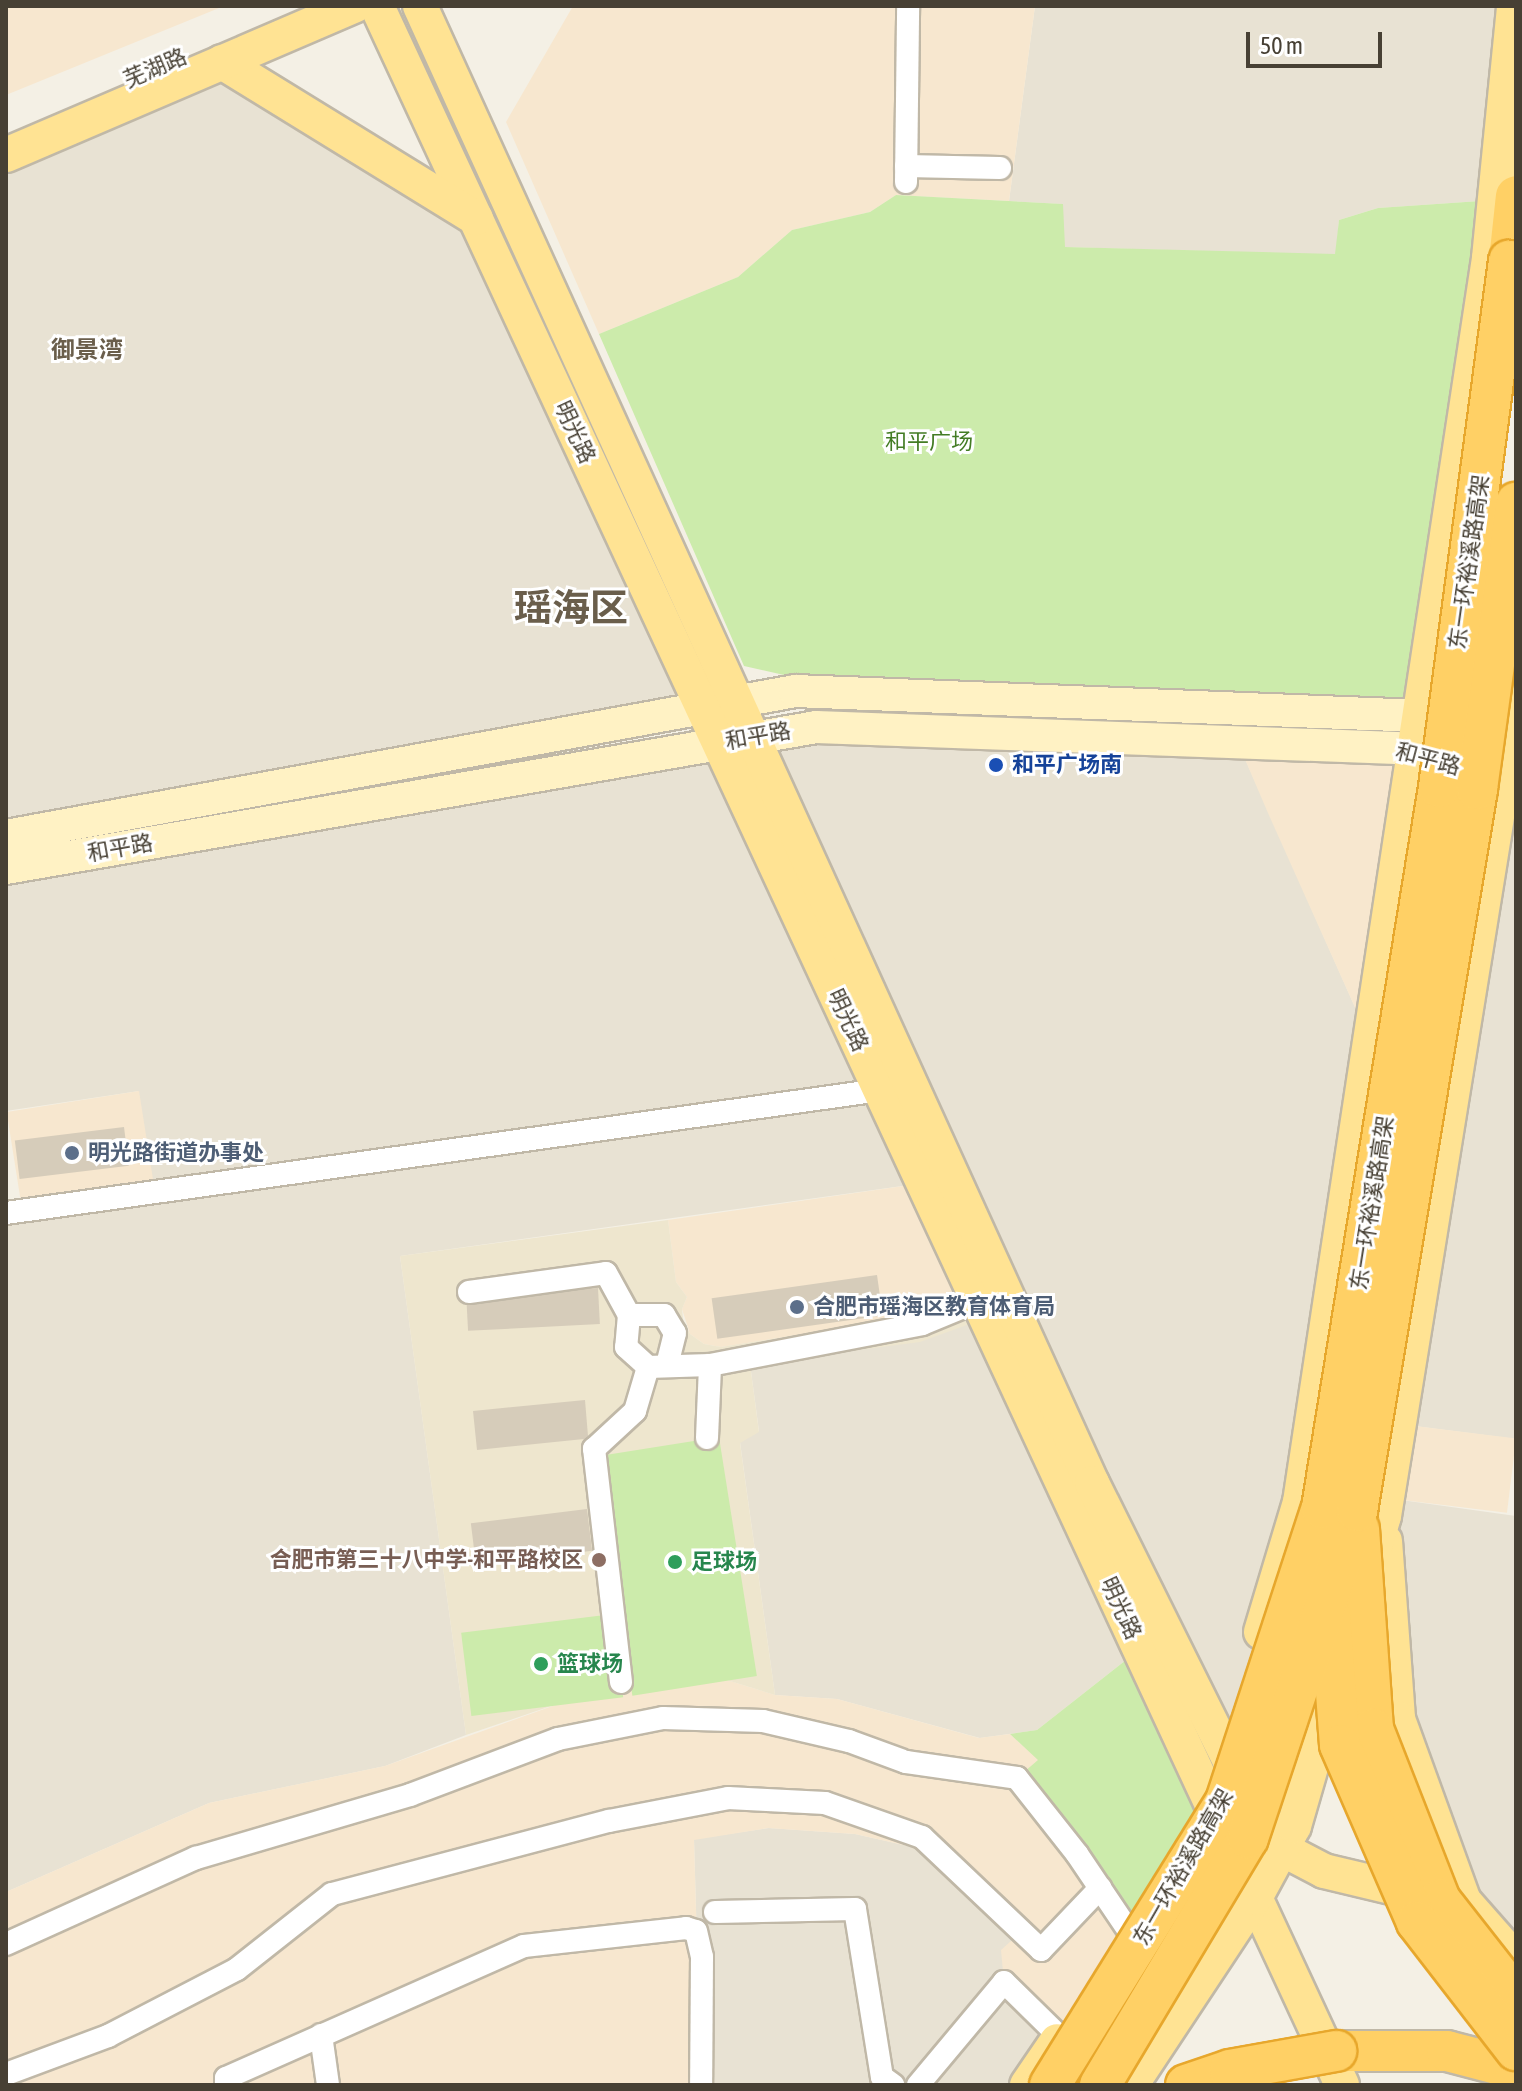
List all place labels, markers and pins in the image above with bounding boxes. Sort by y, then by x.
place label: 和平广场南 [1012,752,1122,778]
marker: 和平广场南 [987,756,1005,774]
place label: 明光路街道办事处 [88,1140,264,1166]
marker: 明光路街道办事处 [63,1144,81,1162]
place label: 合肥市瑶海区教育体育局 [813,1294,1055,1320]
marker: 合肥市瑶海区教育体育局 [788,1298,806,1316]
place label: 合肥市第三十八中学-和平路校区 [270,1547,583,1573]
place label: 足球场 [691,1549,757,1575]
marker: 合肥市第三十八中学-和平路校区 [590,1551,608,1569]
marker: 足球场 [666,1553,684,1571]
place label: 篮球场 [557,1651,623,1677]
marker: 篮球场 [532,1655,550,1673]

